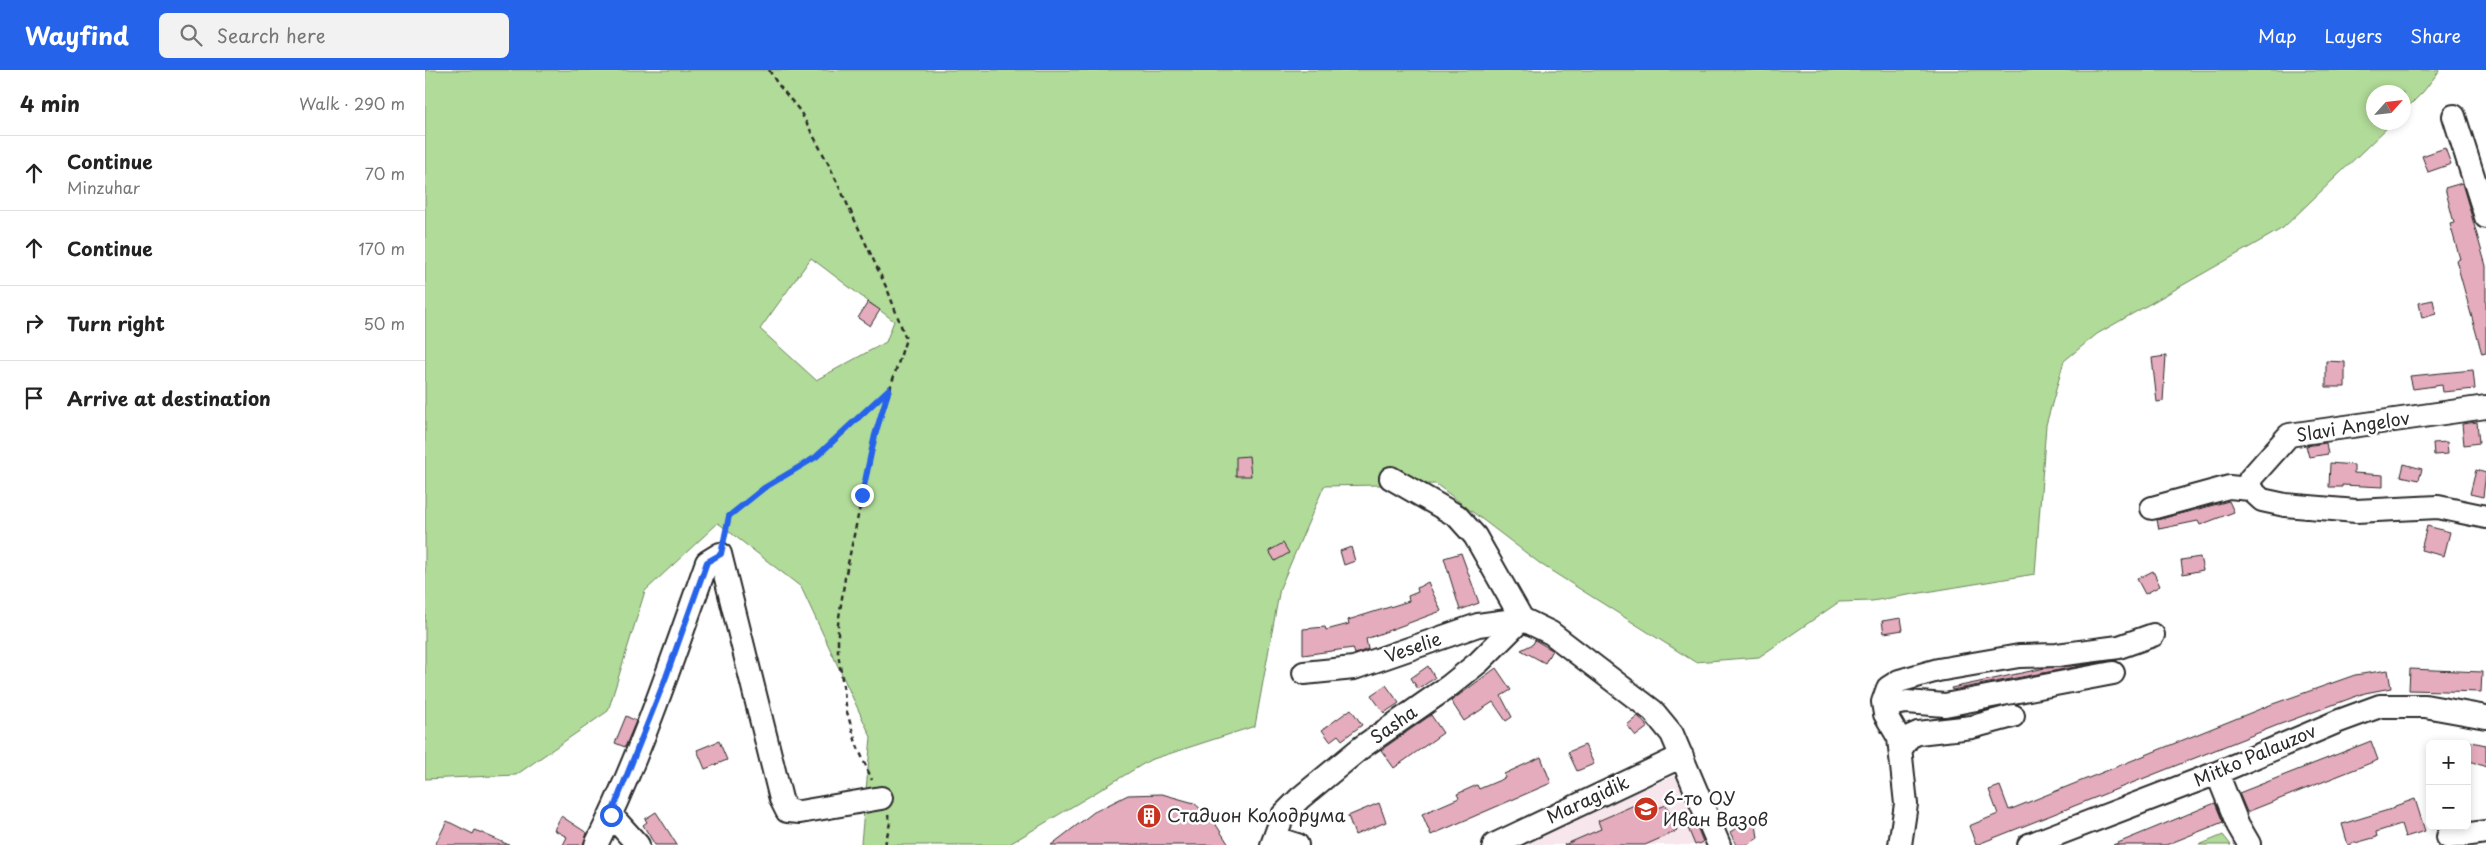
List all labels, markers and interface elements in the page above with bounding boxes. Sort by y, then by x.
search box [159,13,509,58]
text: Wayfind [25,17,129,53]
icon: search [177,21,205,49]
text: Search here [217,21,325,49]
text: Map [2258,22,2297,49]
text: Layers [2325,22,2382,49]
text: Share [2410,22,2461,49]
north arrow [2366,85,2411,130]
text: 4 min [20,87,80,119]
text: Walk · 290 m [299,91,405,115]
text: Continue [67,147,153,175]
icon: ahead [20,159,48,187]
text: 70 m [365,161,405,185]
text: Minzuhar [67,175,140,199]
icon: ahead [20,234,48,262]
text: Continue [67,234,153,262]
text: 170 m [359,236,405,260]
icon: right [20,309,48,337]
text: Turn right [67,309,165,337]
text: 50 m [364,311,405,335]
icon: arrive [20,384,48,412]
text: Arrive at destination [67,384,271,412]
street label: Slavi Angelov [2294,403,2411,448]
route end [851,484,874,507]
street label: Veselie [1381,624,1445,669]
street label: Sasha [1364,697,1423,750]
street label: Mitko Palauzov [2189,717,2320,793]
map controls [2426,740,2471,830]
button: + [2426,740,2471,785]
street label: Maragidik [1542,768,1633,830]
place label: 6-то ОУ Иван Вазов [1663,784,1768,832]
button: − [2426,785,2471,830]
school or university icon: 6-то ОУ Иван Вазов [1633,796,1659,822]
place label: Стадион Колодрума [1167,801,1346,828]
building icon: Стадион Колодрума [1136,803,1162,829]
route start [600,804,623,827]

